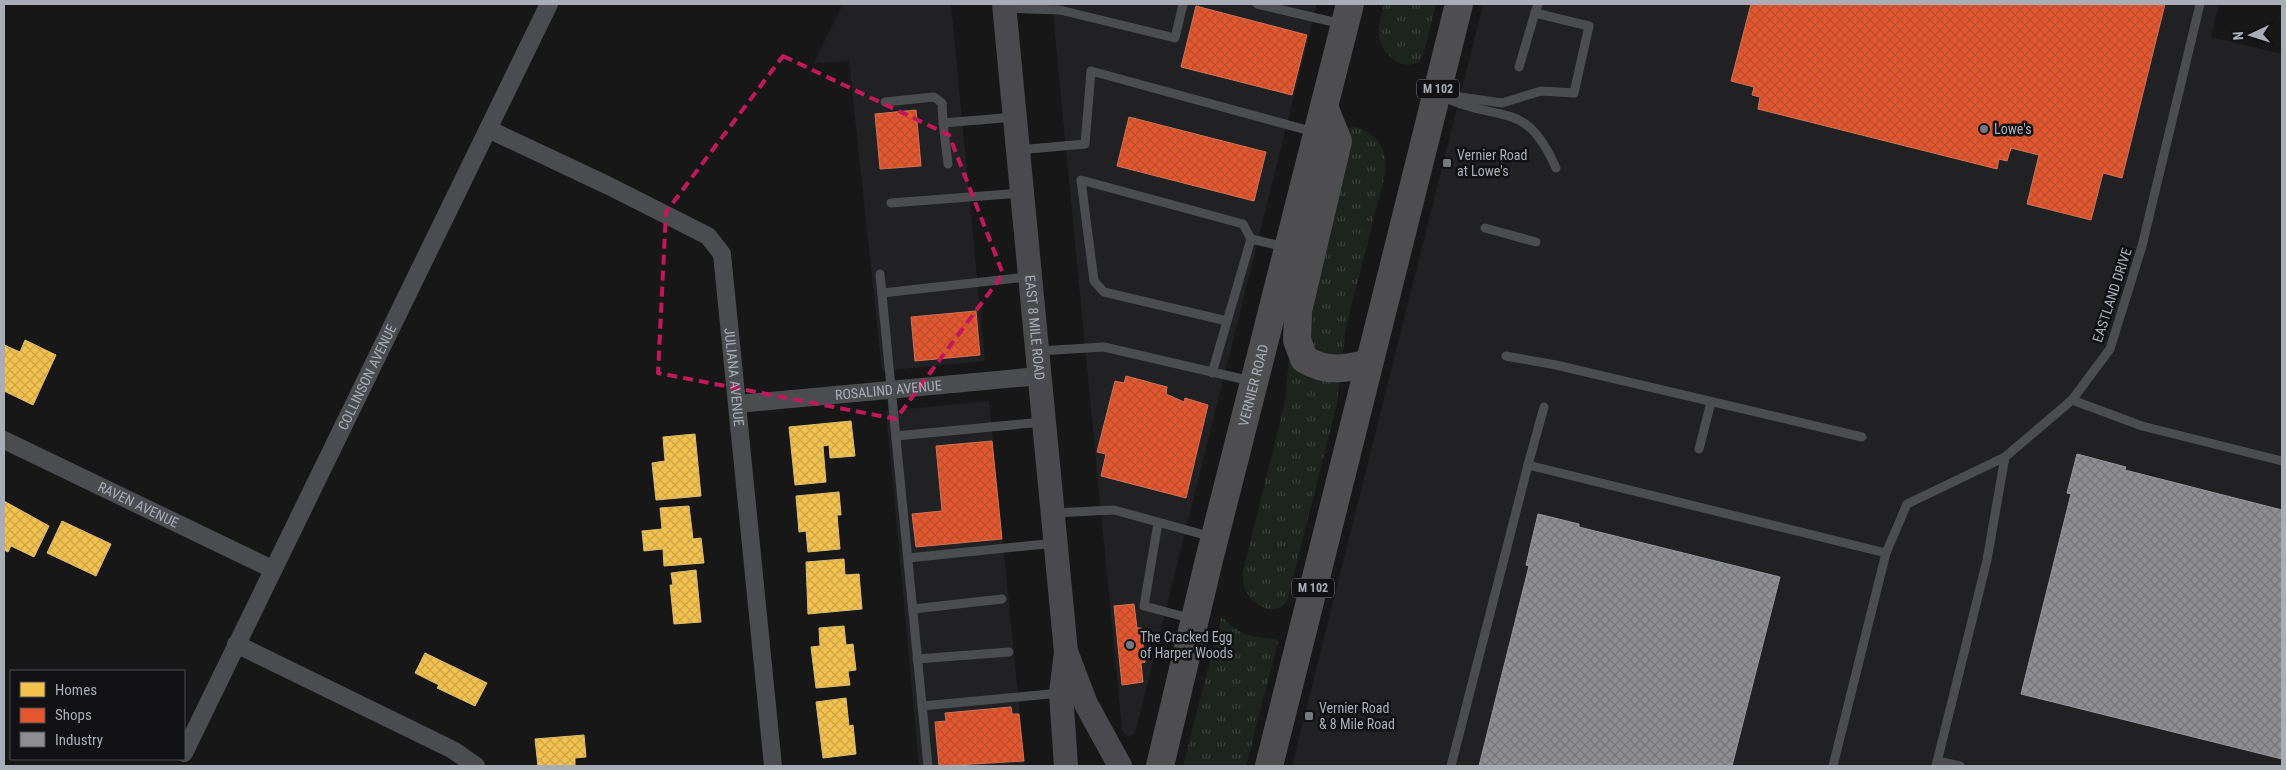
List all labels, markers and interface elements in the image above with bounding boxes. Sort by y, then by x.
north arrow [2226,10,2276,60]
text: N [2230,31,2246,41]
road number: M 102 [1417,80,1459,98]
place label: Lowe's [1994,121,2032,137]
marker: Lowe's [1978,123,1990,135]
place label: Vernier Road at Lowe's [1457,147,1528,179]
marker: Vernier Road at Lowe's [1441,157,1453,169]
street label: EASTLAND DRIVE [2089,246,2135,344]
street label: EAST 8 MILE ROAD [1022,274,1048,381]
street label: COLLINSON AVENUE [335,322,400,433]
street label: JULIANA AVENUE [721,327,747,427]
street label: VERNIER ROAD [1235,343,1271,428]
street label: ROSALIND AVENUE [834,377,942,403]
street label: RAVEN AVENUE [95,478,181,531]
road number: M 102 [1292,578,1334,598]
place label: The Cracked Egg of Harper Woods [1140,629,1233,661]
marker: The Cracked Egg of Harper Woods [1124,639,1136,651]
legend [10,670,185,760]
text: Homes [55,681,97,699]
place label: Vernier Road & 8 Mile Road [1319,700,1395,732]
text: Shops [55,706,92,724]
marker: Vernier Road & 8 Mile Road [1303,710,1315,722]
text: Industry [55,731,103,749]

